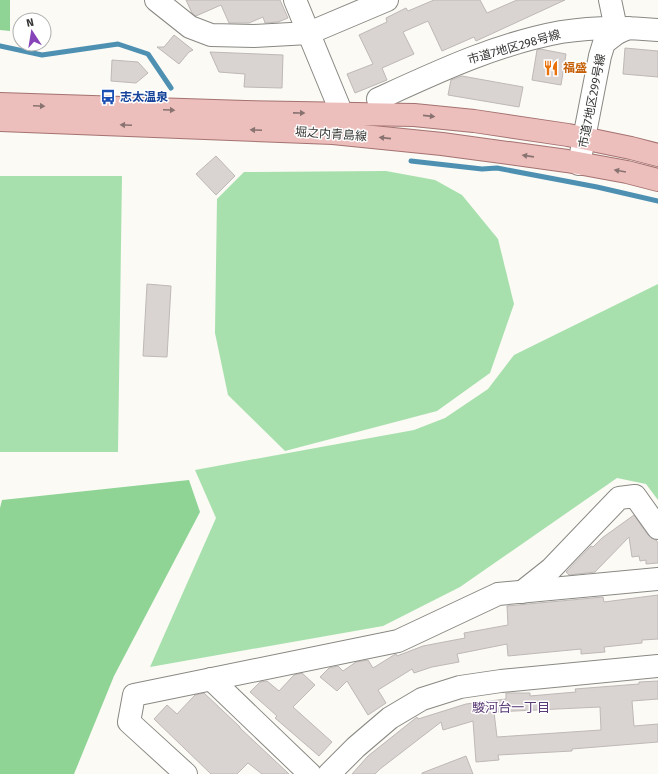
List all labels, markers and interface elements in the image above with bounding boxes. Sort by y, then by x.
north arrow [12,12,52,52]
text: N [25,16,35,30]
street label: 市道7地区298号線 [466,27,562,67]
street label: 市道7地区299号線 [576,53,608,149]
restaurant icon: 福盛 [542,59,560,77]
place label: 福盛 [563,61,587,75]
bus stop icon: 志太温泉 [99,88,117,106]
place label: 志太温泉 [120,90,168,104]
one-way arrow [33,102,45,109]
one-way arrow [163,107,176,113]
one-way arrow [293,110,306,116]
one-way arrow [423,113,435,119]
one-way arrow [119,122,132,128]
street label: 堀之内青島線 [295,125,367,143]
one-way arrow [249,127,262,133]
one-way arrow [379,135,391,141]
one-way arrow [522,153,534,159]
one-way arrow [614,167,626,173]
district label: 駿河台一丁目 [472,700,550,715]

